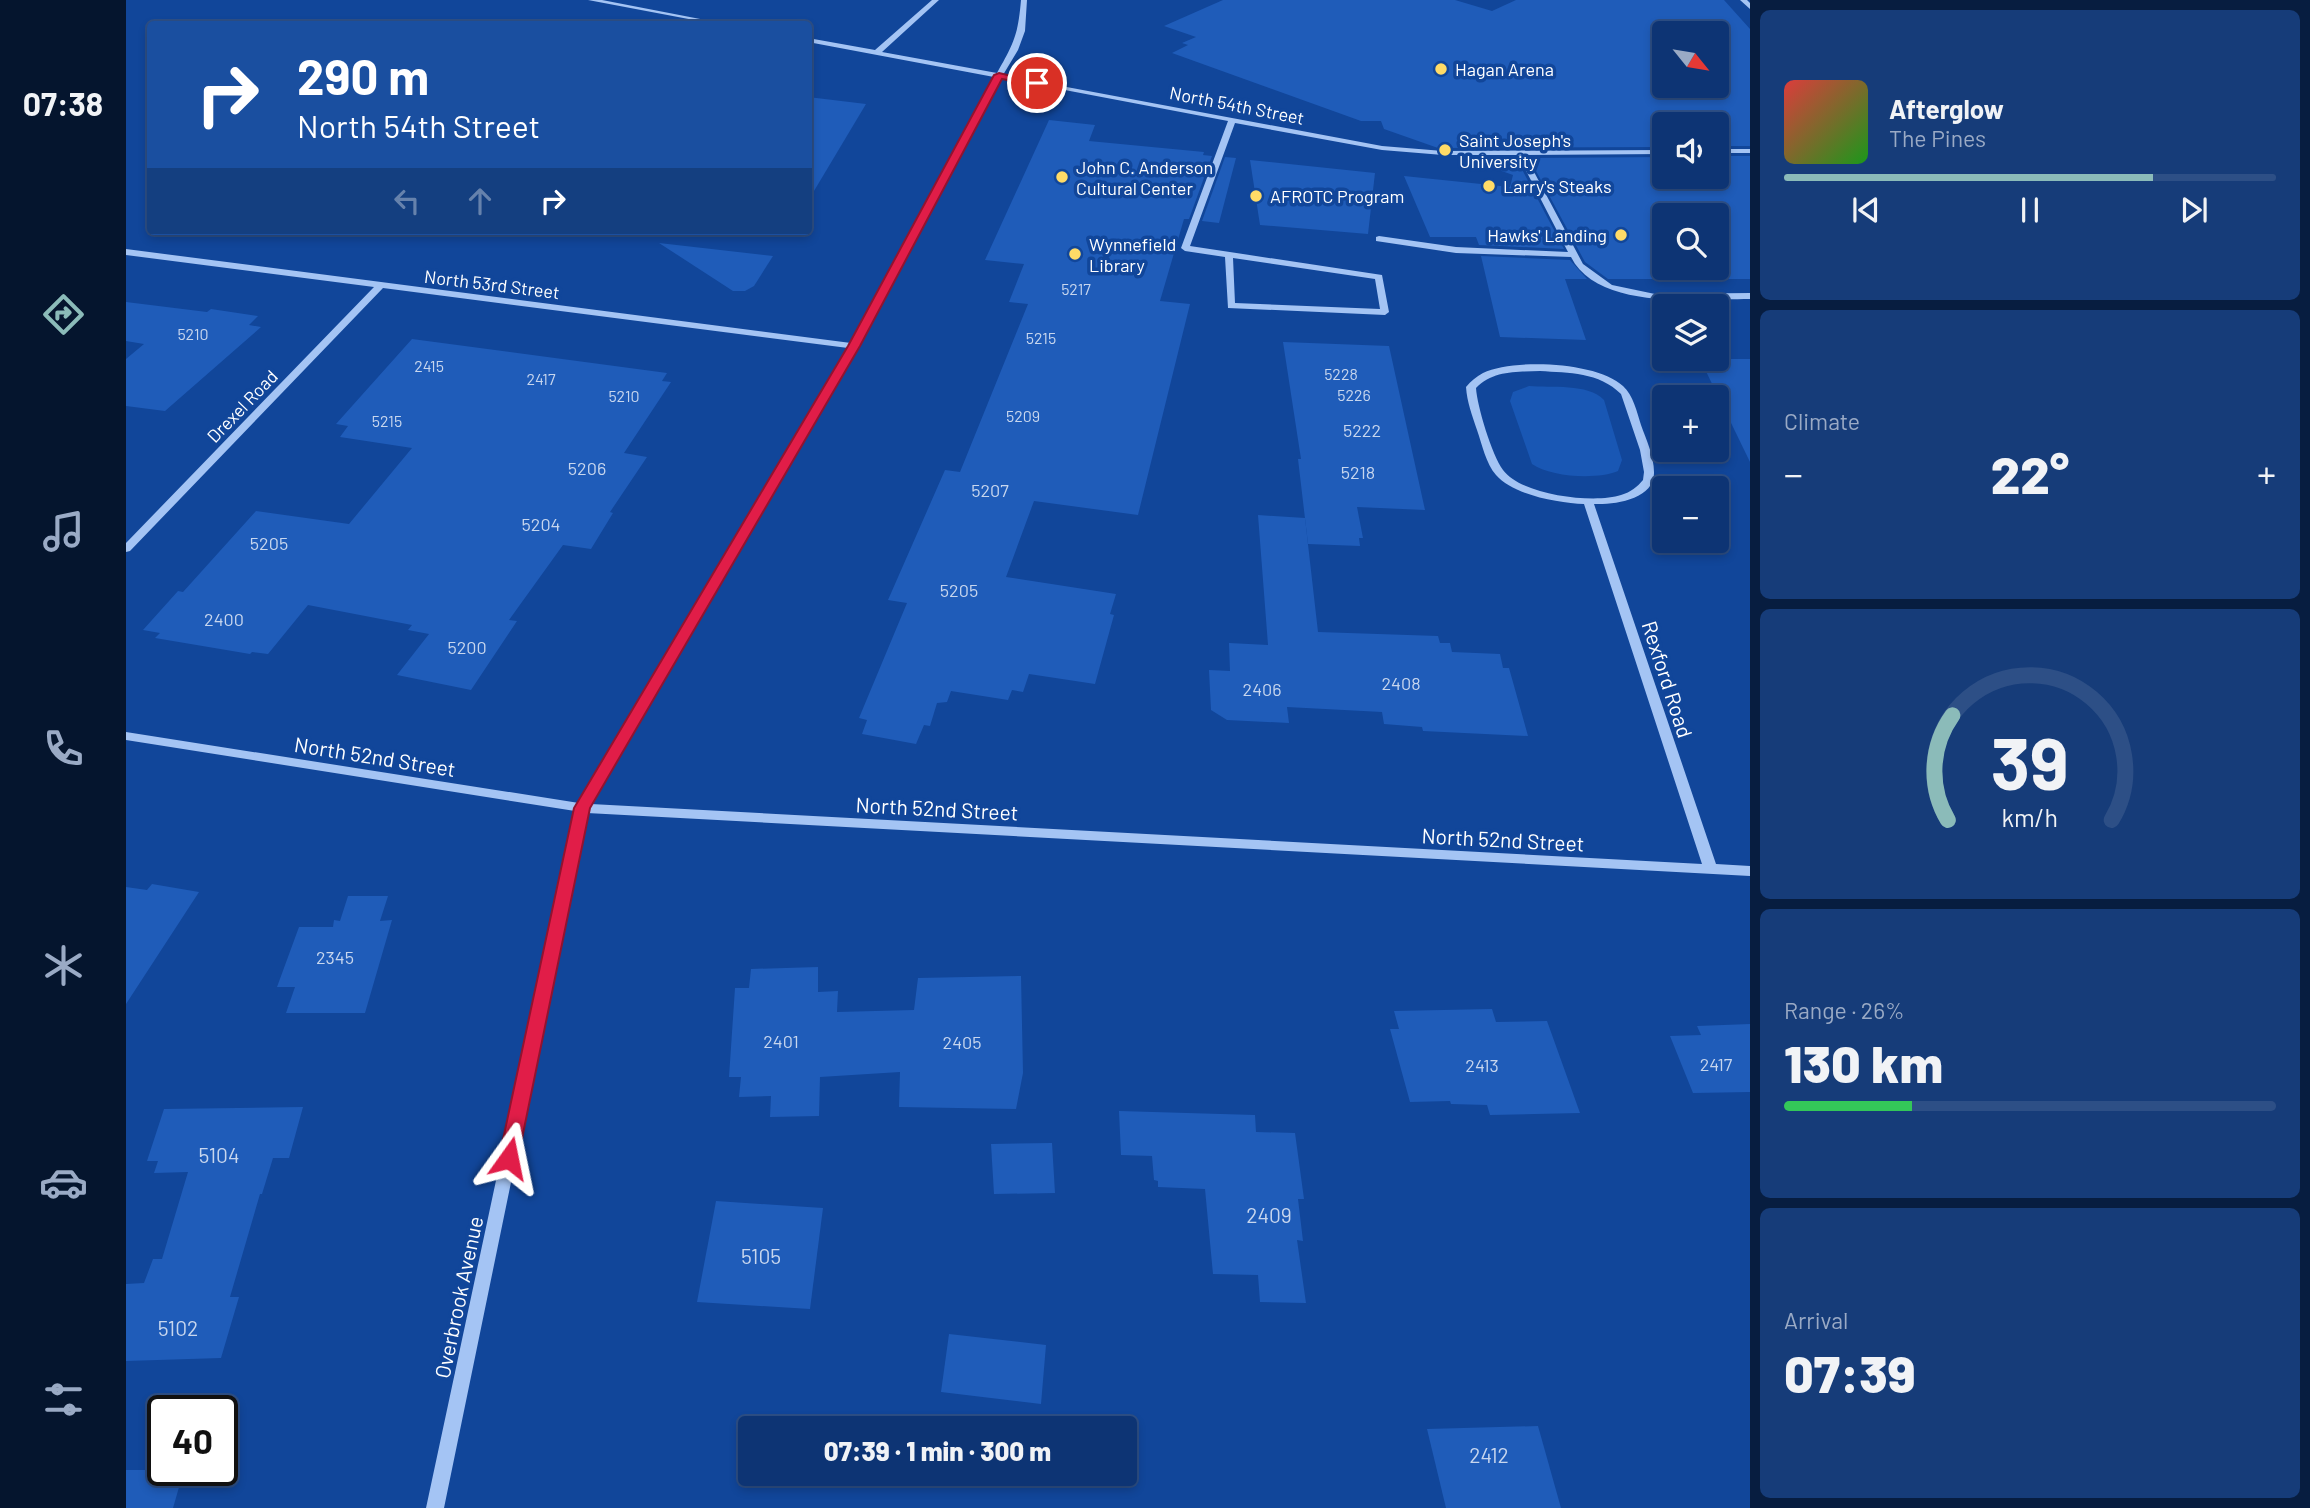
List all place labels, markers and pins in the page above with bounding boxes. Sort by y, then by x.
pin [1007,53,1067,113]
place label: Hagan Arena [1455,58,1554,80]
marker: Hagan Arena [1433,61,1449,77]
place label: Saint Joseph's University [1459,129,1571,172]
marker: Saint Joseph's University [1437,142,1453,158]
place label: John C. Anderson Cultural Center [1076,156,1213,199]
marker: John C. Anderson Cultural Center [1054,169,1070,185]
place label: Larry's Steaks [1503,175,1612,197]
marker: Larry's Steaks [1481,178,1497,194]
place label: AFROTC Program [1270,185,1404,207]
marker: AFROTC Program [1248,188,1264,204]
place label: Hawks' Landing [1487,224,1607,246]
marker: Hawks' Landing [1613,227,1629,243]
place label: Wynnefield Library [1089,233,1176,276]
marker: Wynnefield Library [1067,246,1083,262]

